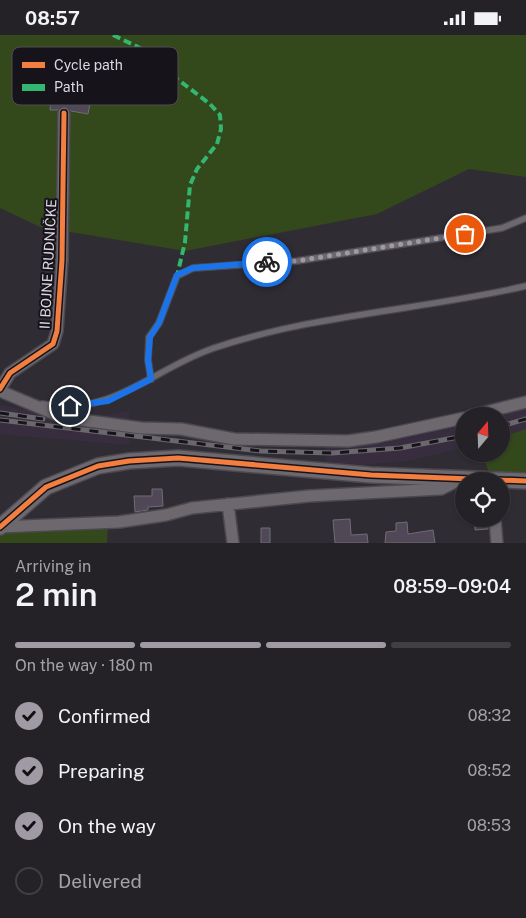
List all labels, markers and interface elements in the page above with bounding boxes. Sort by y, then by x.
text: 08:57 [25,7,80,29]
legend [12,47,178,105]
text: Cycle path [54,57,123,73]
text: Path [54,79,84,95]
street label: II BOJNE RUDNIČKE [36,199,59,329]
pin [444,213,486,255]
icon: bag [451,220,479,248]
courier [242,237,292,287]
icon: bike [253,248,281,276]
pin [49,385,91,427]
icon: home [56,392,84,420]
north arrow [455,407,510,463]
map controls [455,407,510,527]
button: locate [455,472,510,527]
text: Arriving in [15,557,91,576]
text: 08:59–09:04 [393,575,511,597]
text: 2 min [15,576,98,613]
text: On the way · 180 m [15,656,153,675]
icon: check [15,702,43,730]
text: Confirmed [58,705,151,727]
text: 08:32 [468,706,511,725]
icon: check [15,757,43,785]
text: Preparing [58,760,145,782]
text: 08:52 [468,761,511,780]
icon: check [15,812,43,840]
text: On the way [58,815,156,837]
text: 08:53 [467,816,511,835]
text: Delivered [58,870,142,892]

